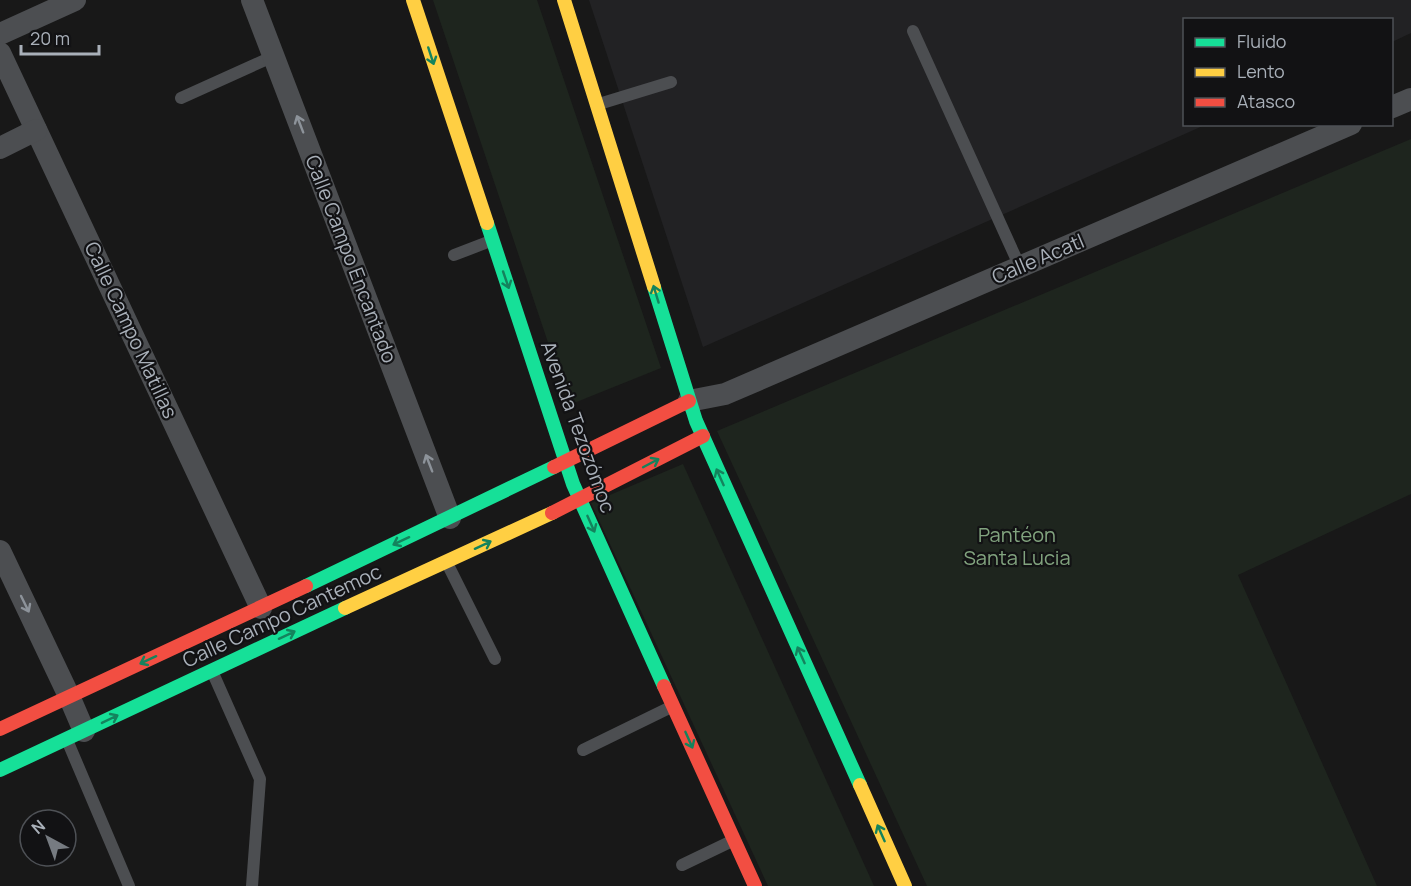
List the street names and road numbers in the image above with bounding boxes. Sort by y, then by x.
street label: Calle Campo Encantado [299,151,404,367]
street label: Calle Acatl [987,227,1088,290]
street label: Calle Campo Matillas [79,237,184,423]
street label: Avenida Tezozómoc [535,337,622,517]
street label: Calle Campo Cantemoc [178,558,386,674]

